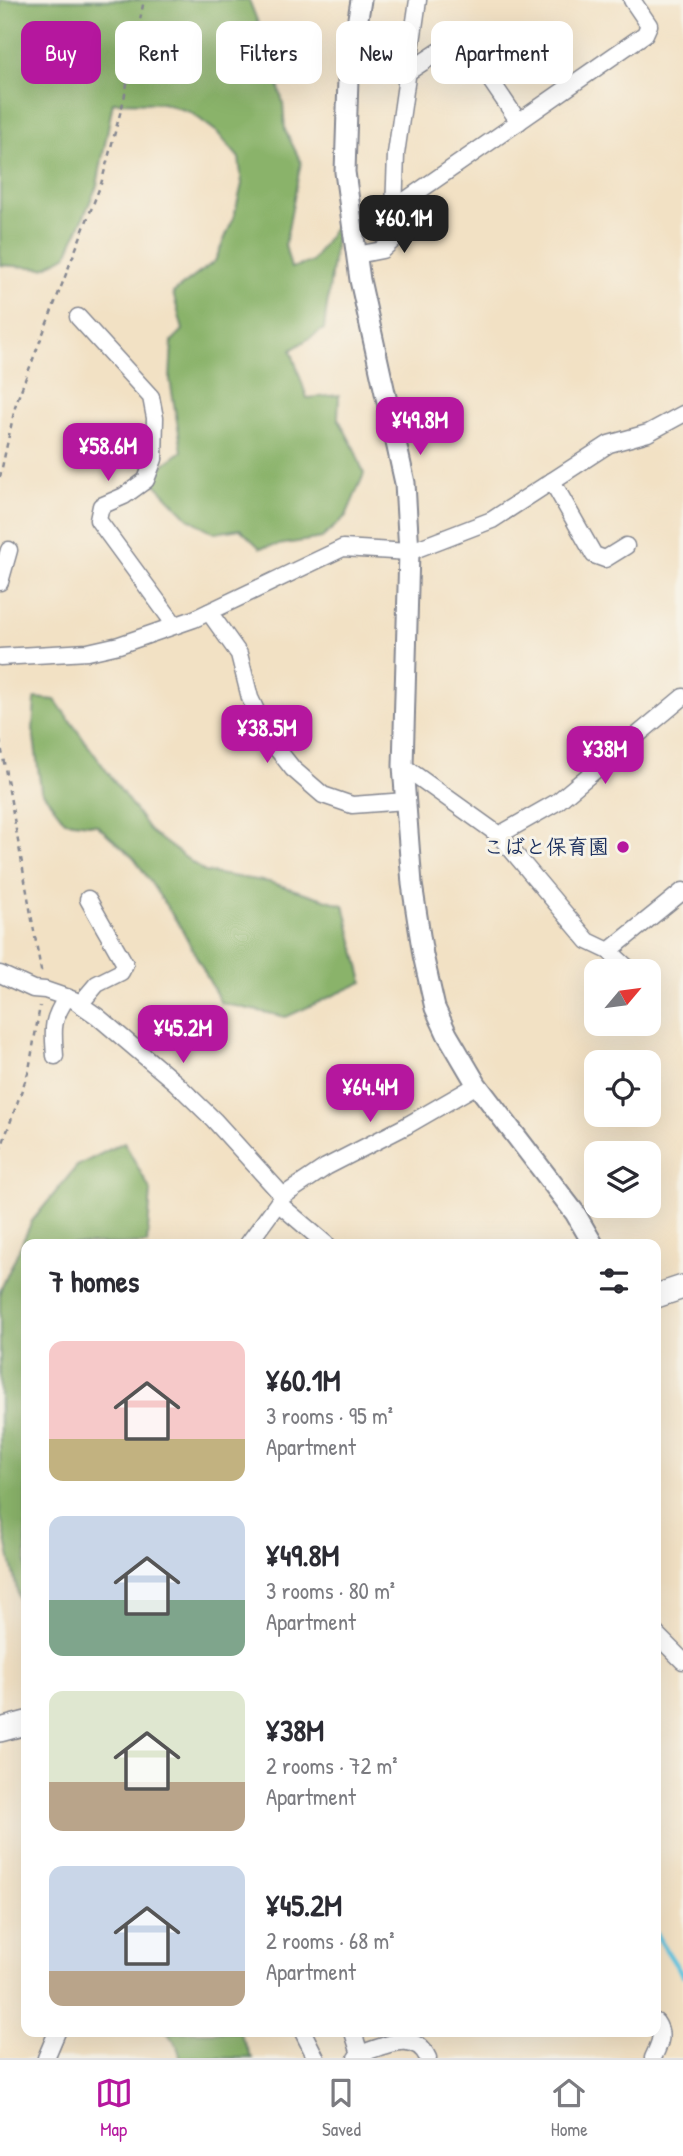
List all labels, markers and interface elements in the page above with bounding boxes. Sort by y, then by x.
chip: Buy [21,21,101,84]
chip: Rent [115,21,202,84]
chip: Filters [216,21,322,84]
chip: New [336,21,417,84]
chip: Apartment [431,21,573,84]
pin: ¥60.1M [347,196,461,255]
text: ¥60.1M [375,202,433,233]
pin: ¥49.8M [363,398,477,457]
text: ¥49.8M [392,404,448,435]
pin: ¥58.6M [51,424,165,483]
text: ¥58.6M [79,430,137,461]
pin: ¥38.5M [210,706,324,765]
text: ¥38.5M [237,712,297,743]
pin: ¥38M [564,726,646,786]
text: ¥38M [583,733,627,764]
place label: こばと保育園 [483,832,609,861]
marker: こばと保育園 [615,839,631,855]
north arrow [584,959,662,1036]
map controls [584,959,661,1218]
pin: ¥45.2M [126,1006,240,1065]
text: ¥45.2M [154,1012,212,1043]
button: locate [584,1050,661,1127]
pin: ¥64.4M [313,1064,427,1124]
text: ¥64.4M [342,1071,398,1102]
button: layers [584,1141,661,1218]
text: 7 homes [49,1261,139,1301]
icon: filters [595,1262,633,1300]
text: ¥60.1M [266,1360,341,1400]
icon: home [105,1369,189,1453]
text: 3 rooms · 95 m² [266,1400,393,1431]
text: Apartment [266,1431,356,1462]
text: ¥49.8M [266,1535,339,1575]
icon: home [105,1544,189,1628]
text: 3 rooms · 80 m² [266,1575,395,1606]
text: Apartment [266,1606,356,1637]
text: ¥38M [266,1710,324,1750]
icon: home [105,1719,189,1803]
text: 2 rooms · 72 m² [266,1750,398,1781]
text: Apartment [266,1781,356,1812]
text: ¥45.2M [266,1885,342,1925]
icon: home [105,1894,189,1978]
text: 2 rooms · 68 m² [266,1925,394,1956]
text: Apartment [266,1956,356,1987]
tab: Map [95,2074,133,2142]
tab: Saved [322,2074,361,2142]
tab: Home [550,2074,588,2142]

